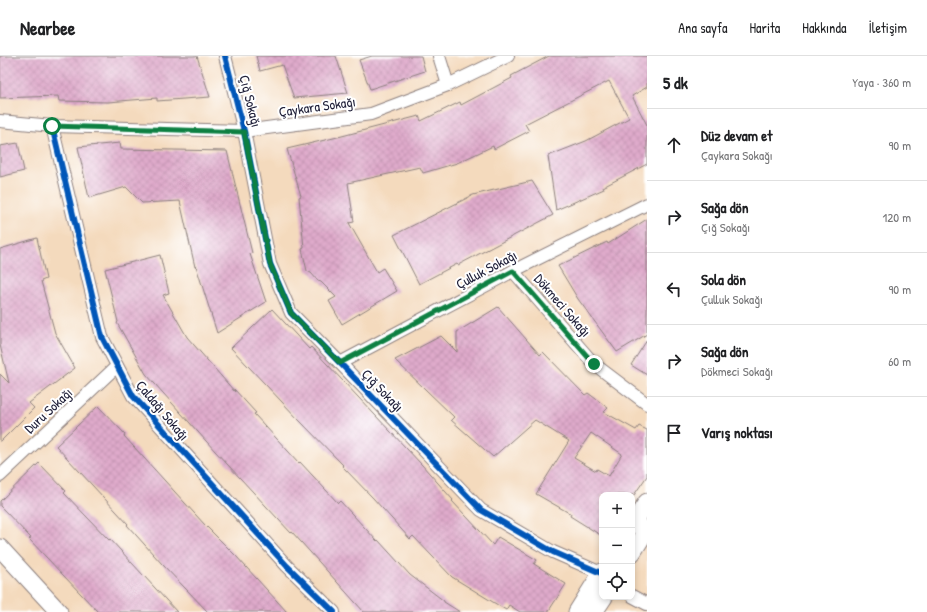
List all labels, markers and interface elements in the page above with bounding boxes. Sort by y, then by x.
text: Nearbee [20,15,75,41]
text: Ana sayfa [678,18,727,37]
text: Harita [749,18,780,37]
text: Hakkında [802,18,846,37]
text: İletişim [868,18,907,37]
text: 5 dk [663,71,688,94]
street label: Çığ Sokağı [234,73,267,129]
text: Yaya · 360 m [852,73,911,91]
street label: Çaykara Sokağı [277,91,357,122]
route start [43,117,61,135]
text: Düz devam et [701,125,772,146]
icon: ahead [663,134,685,156]
text: 90 m [889,136,911,154]
text: Çaykara Sokağı [701,146,773,164]
text: Sağa dön [701,197,748,218]
icon: right [663,206,685,228]
text: 120 m [883,208,911,226]
text: Çığ Sokağı [701,218,750,236]
street label: Çulluk Sokağı [452,245,520,294]
street label: Dökmeci Sokağı [530,269,596,341]
text: Sola dön [701,269,746,290]
icon: left [663,278,685,300]
text: 90 m [889,280,911,298]
text: Çulluk Sokağı [701,290,763,308]
text: Sağa dön [701,341,748,362]
icon: right [663,350,685,372]
text: 60 m [888,352,911,370]
route end [585,355,603,373]
text: Dökmeci Sokağı [701,362,773,380]
street label: Çığ Sokağı [357,364,408,416]
street label: Çaldağı Sokağı [131,376,194,445]
street label: Duru Sokağı [20,383,77,438]
icon: arrive [663,422,685,444]
text: Varış noktası [701,422,773,443]
map controls [599,492,635,600]
button: + [599,492,635,528]
button: − [599,528,635,564]
button: locate [599,564,635,600]

